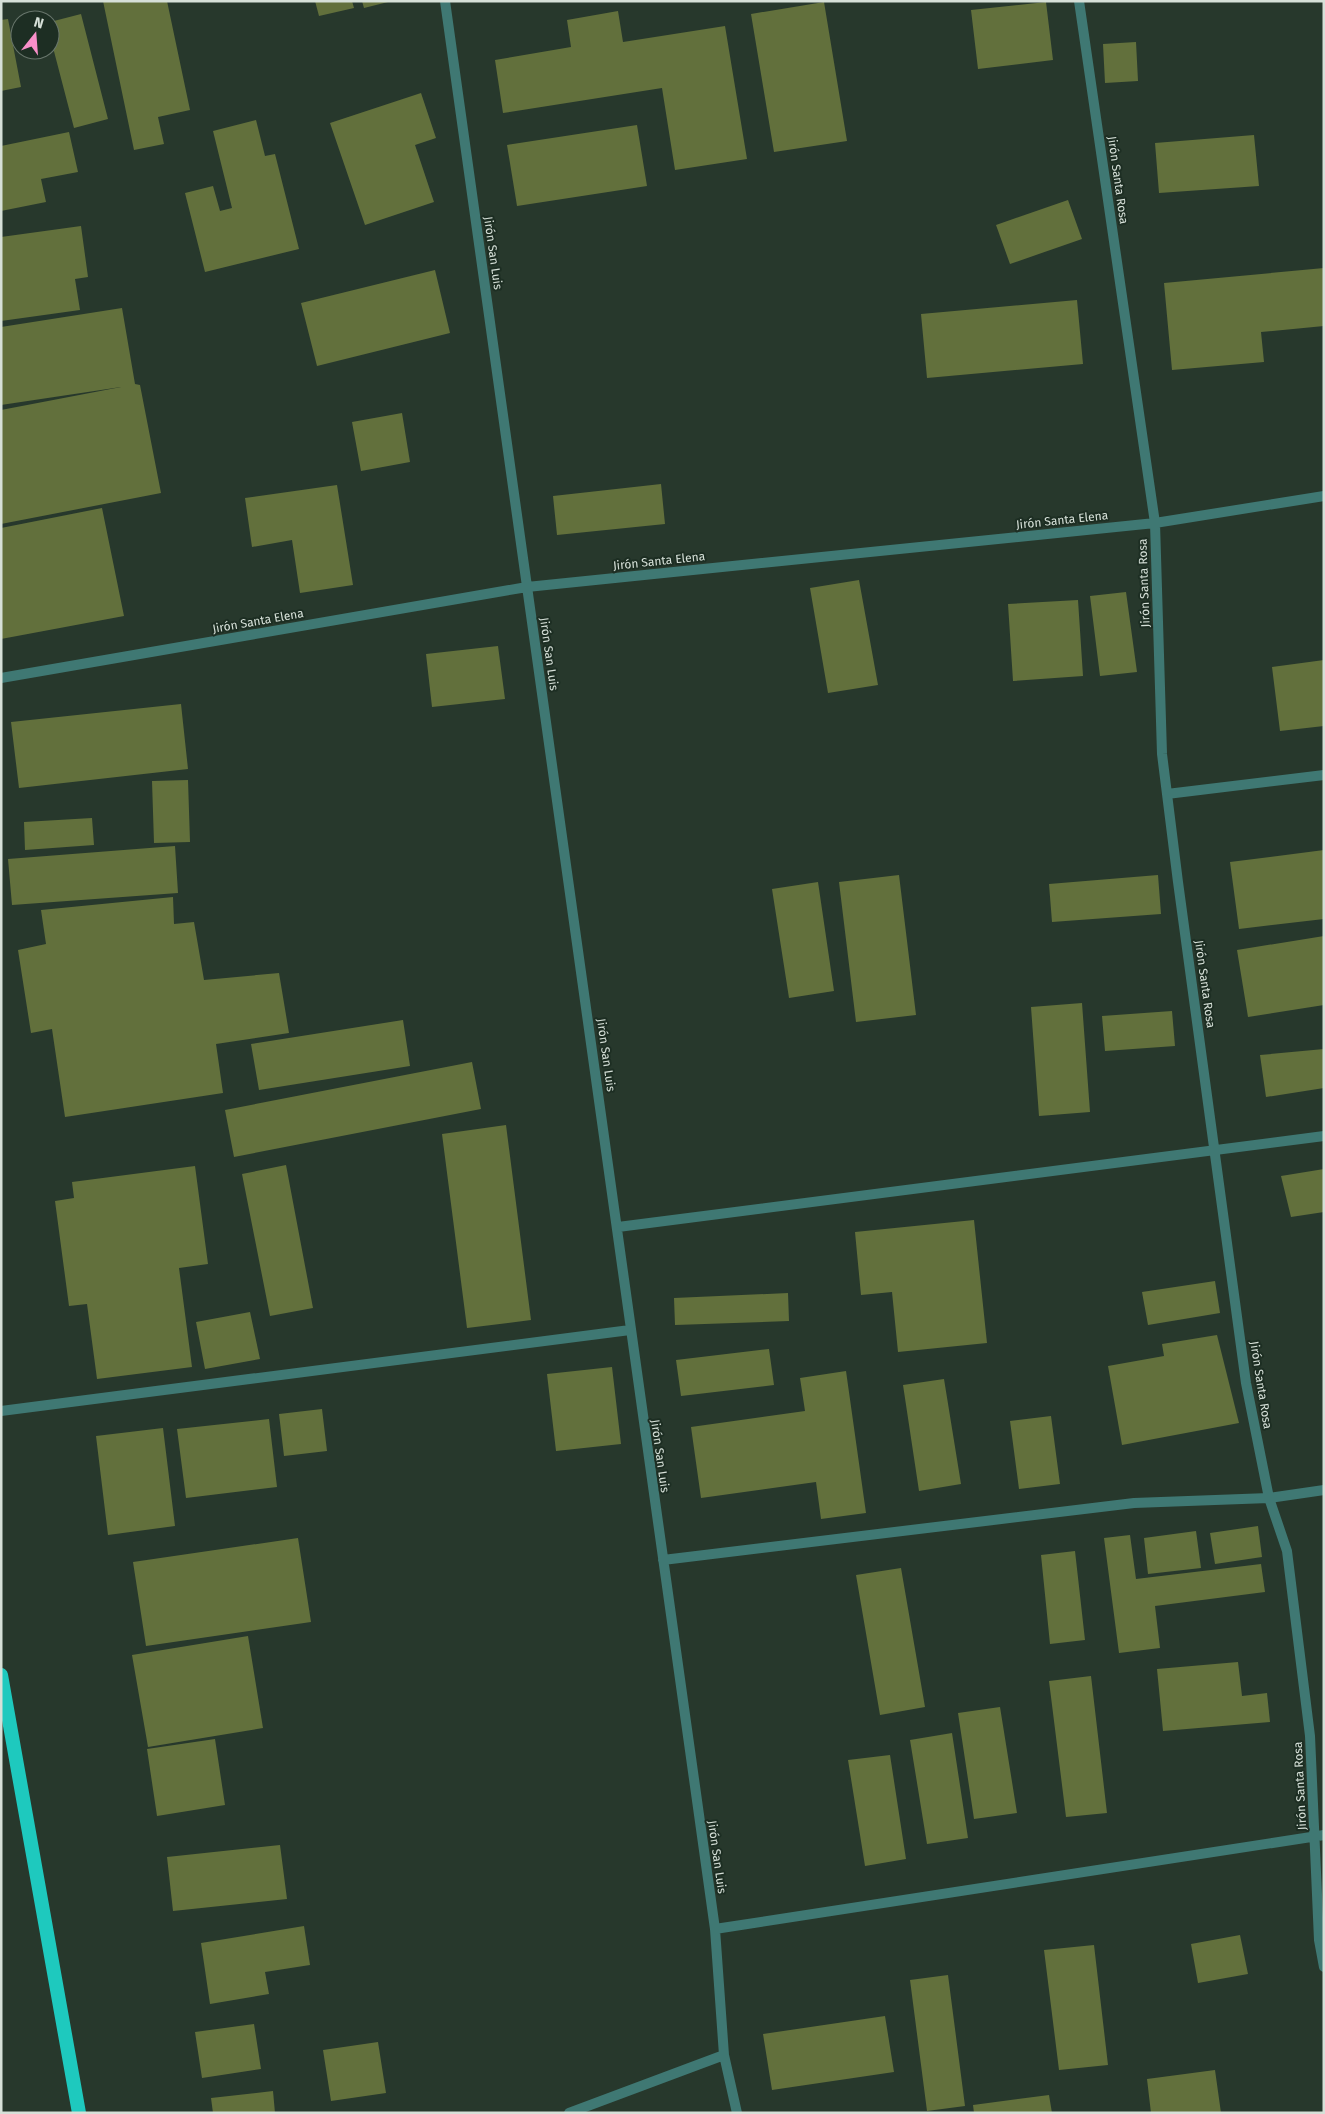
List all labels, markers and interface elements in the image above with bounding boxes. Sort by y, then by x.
north arrow [10,10,60,60]
text: N [32,14,46,33]
street label: Jirón Santa Rosa [1105,135,1131,225]
street label: Jirón San Luis [481,216,505,291]
street label: Jirón Santa Elena [1015,508,1109,532]
street label: Jirón Santa Rosa [1135,538,1153,628]
street label: Jirón Santa Elena [612,549,706,573]
street label: Jirón Santa Elena [211,606,305,636]
street label: Jirón San Luis [537,617,561,692]
street label: Jirón Santa Rosa [1192,939,1218,1029]
street label: Jirón San Luis [594,1018,618,1093]
street label: Jirón Santa Rosa [1247,1340,1275,1430]
street label: Jirón San Luis [648,1419,672,1494]
street label: Jirón Santa Rosa [1291,1741,1309,1831]
street label: Jirón San Luis [705,1820,729,1895]

